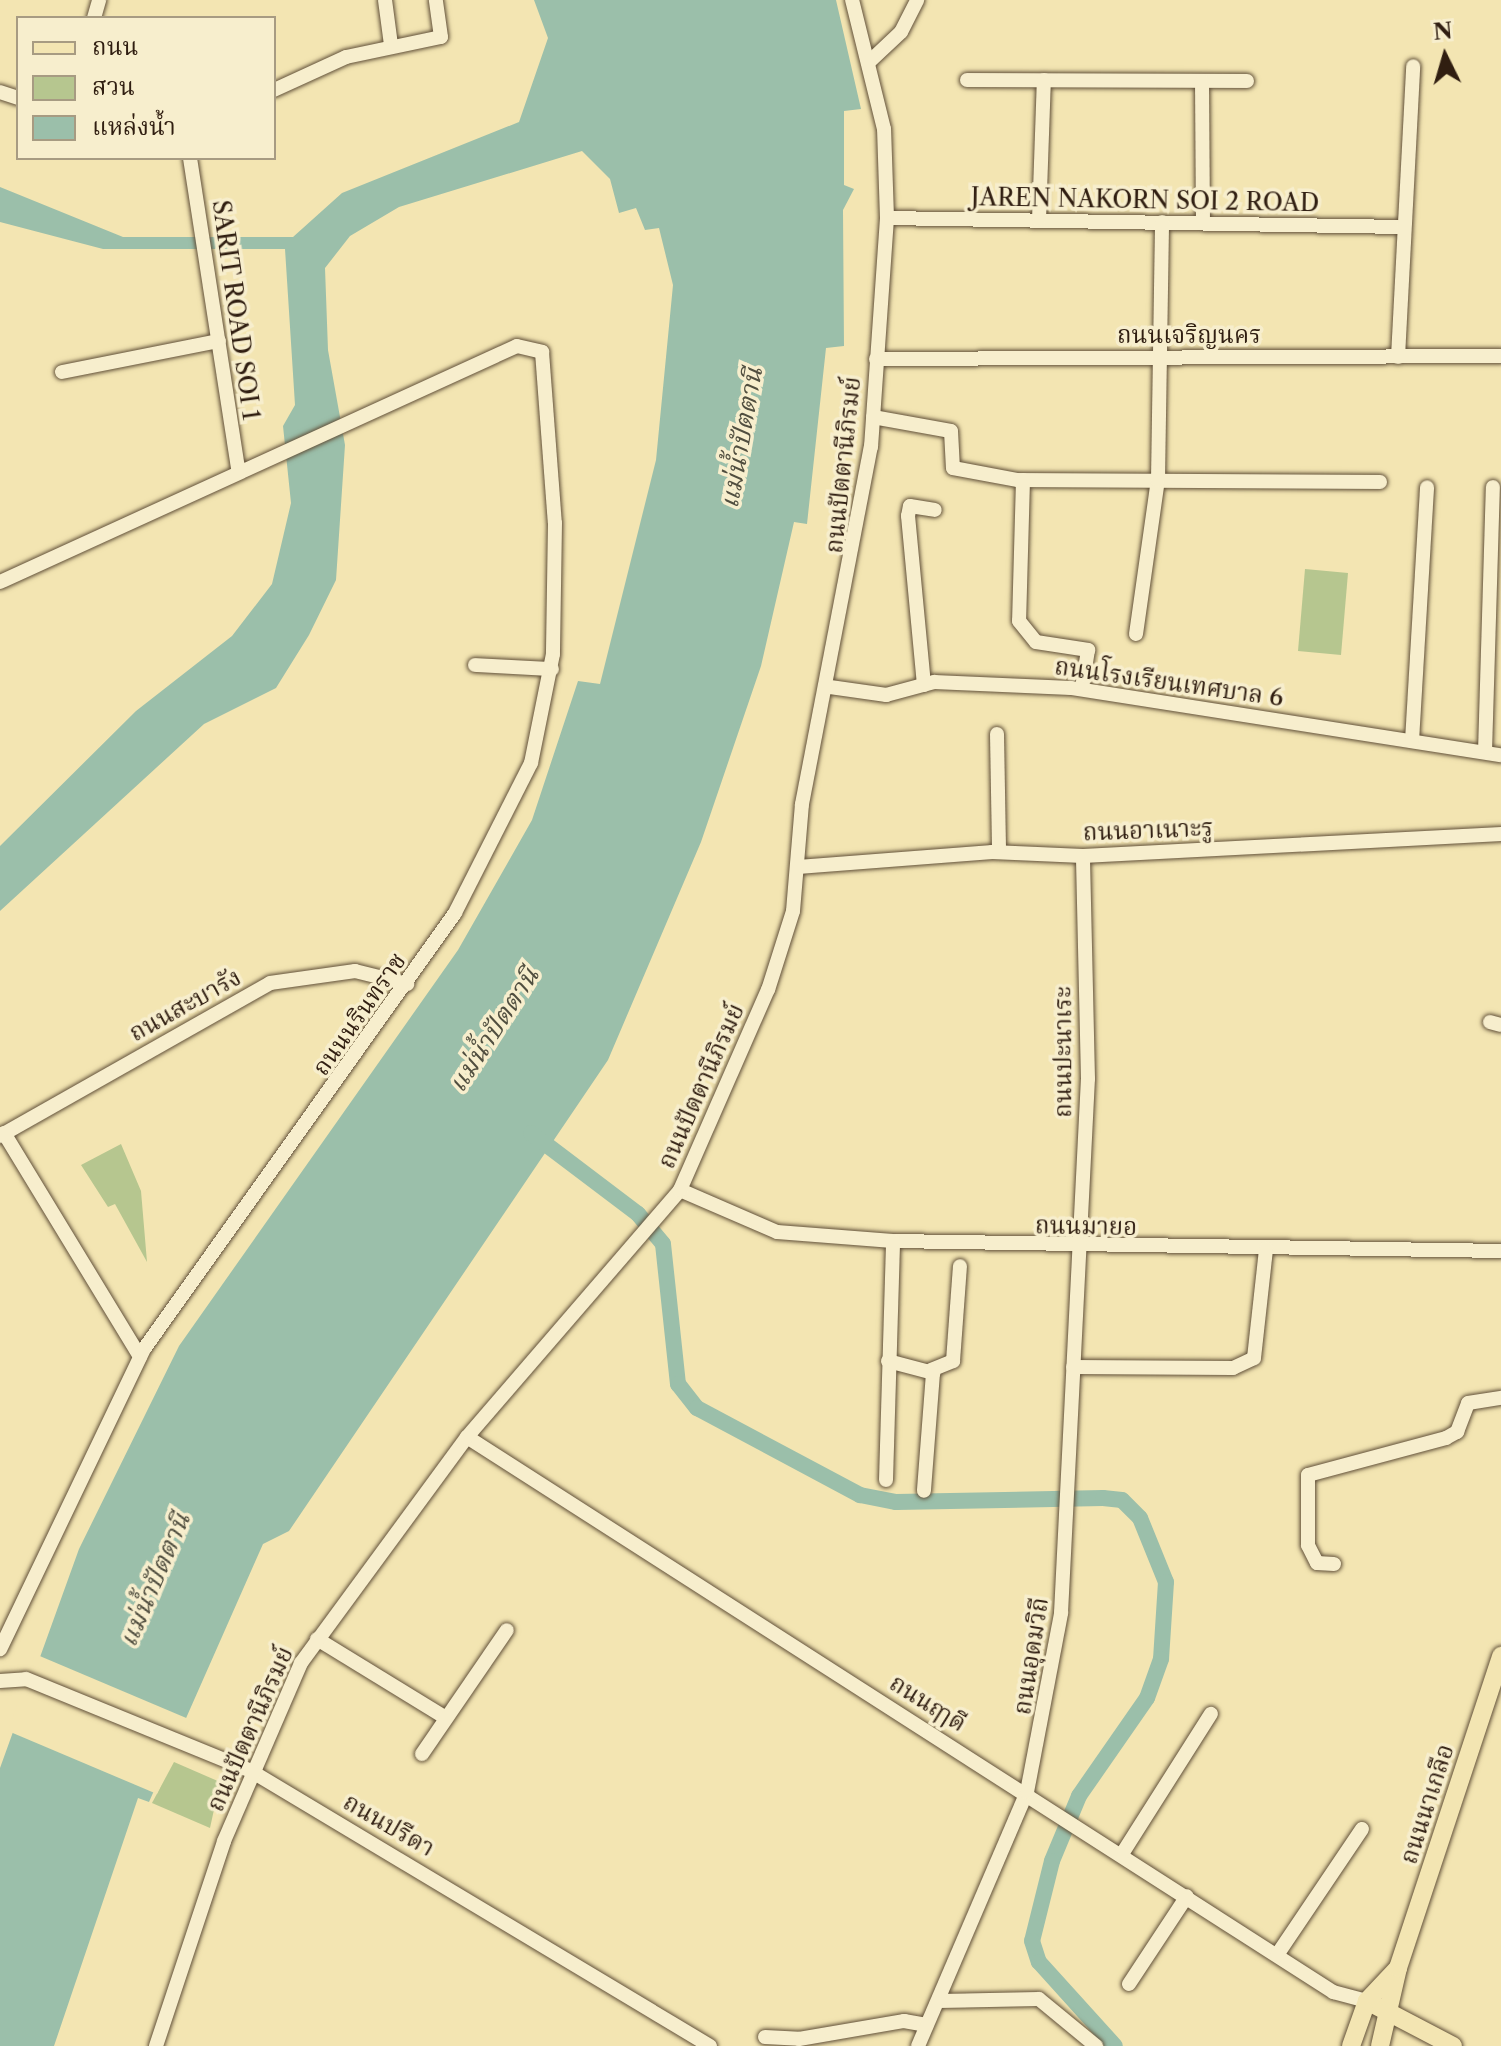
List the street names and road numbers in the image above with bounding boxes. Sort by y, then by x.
street label: JAREN NAKORN SOI 2 ROAD [971,183,1319,217]
street label: SARIT ROAD SOI 1 [206,198,266,422]
street label: ถนนเจริญนคร [1117,321,1261,349]
street label: ถนนปัตตานีภิรมย์ [819,375,867,555]
street label: ถนนโรงเรียนเทศบาล 6 [1053,652,1285,712]
street label: ถนนอาเนาะรู [1082,813,1214,847]
street label: ถนนนรินทราช [306,947,412,1081]
street label: ถนนสะบารัง [124,963,246,1047]
street label: ถนนปะนาเระ [1049,986,1077,1118]
street label: ถนนปัตตานีภิรมย์ [652,999,750,1173]
street label: ถนนมายอ [1035,1211,1137,1241]
street label: ถนนอุดมวิถี [1008,1595,1054,1717]
street label: ถนนปัตตานีภิรมย์ [201,1642,299,1816]
street label: ถนนฤๅดี [884,1668,972,1738]
street label: ถนนนาเกลือ [1394,1740,1460,1868]
street label: ถนนปรีดา [338,1787,440,1863]

